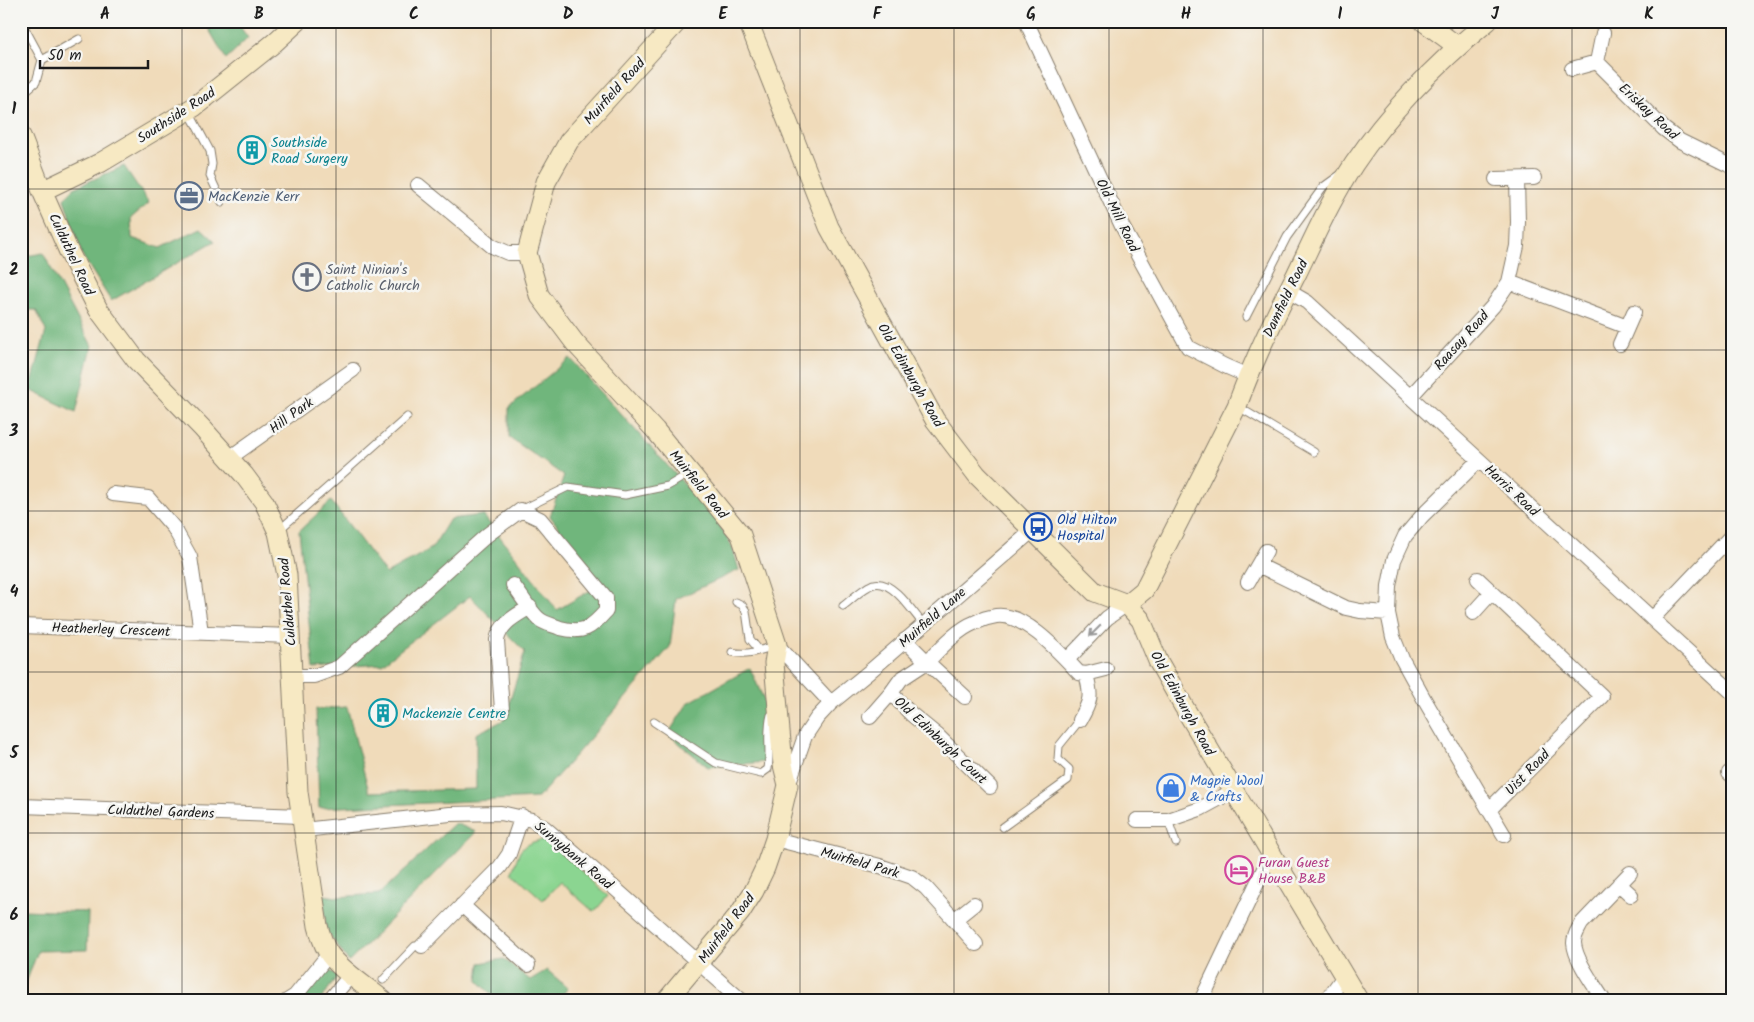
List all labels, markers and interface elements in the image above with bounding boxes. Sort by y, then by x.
text: A [100,2,110,27]
text: B [254,2,264,27]
text: C [409,2,419,27]
text: D [563,2,574,27]
text: E [719,2,729,27]
text: F [873,2,883,27]
text: G [1026,2,1036,27]
text: H [1181,2,1191,27]
text: I [1338,2,1343,27]
text: J [1491,2,1500,27]
text: K [1644,2,1654,27]
scale bar [40,38,148,70]
text: 50 m [48,44,82,68]
street label: Muirfield Road [579,53,652,130]
street label: Eriskay Road [1613,78,1684,146]
street label: Southside Road [133,82,221,149]
text: 1 [12,97,17,122]
place label: Southside Road Surgery [271,132,348,170]
building icon: Southside Road Surgery [237,135,267,165]
street label: Old Mill Road [1090,175,1145,257]
office icon: MacKenzie Kerr [174,181,204,211]
place label: MacKenzie Kerr [208,186,300,208]
street label: Culduthel Road [42,210,100,300]
street label: Damfield Road [1257,255,1315,341]
text: 2 [9,258,19,283]
place label: Saint Ninian's Catholic Church [326,259,420,297]
church icon: Saint Ninian's Catholic Church [292,262,322,292]
street label: Raasay Road [1429,305,1495,376]
street label: Old Edinburgh Road [871,319,949,433]
street label: Hill Park [265,392,319,440]
text: 3 [9,419,19,444]
street label: Muirfield Road [663,445,734,525]
street label: Harris Road [1479,459,1544,523]
place label: Old Hilton Hospital [1057,509,1117,547]
bus stop icon: Old Hilton Hospital [1023,512,1053,542]
street label: Culduthel Road [273,556,303,647]
text: 4 [10,580,19,605]
street label: Muirfield Lane [894,582,972,653]
street label: Heatherley Crescent [51,617,171,643]
one-way arrow [1090,624,1102,636]
street label: Old Edinburgh Road [1144,647,1221,761]
street label: Old Edinburgh Court [889,692,992,790]
building icon: Mackenzie Centre [368,698,398,728]
place label: Mackenzie Centre [402,703,507,725]
text: 5 [9,741,20,766]
street label: Uist Road [1500,744,1556,801]
place label: Magpie Wool & Crafts [1190,770,1264,808]
shop icon: Magpie Wool & Crafts [1156,773,1186,803]
street label: Culduthel Gardens [107,799,215,825]
street label: Sunnybank Road [529,816,618,896]
street label: Muirfield Park [818,841,902,885]
place label: Furan Guest House B&B [1258,852,1330,890]
hotel icon: Furan Guest House B&B [1224,855,1254,885]
street label: Muirfield Road [693,888,761,969]
text: 6 [10,903,19,928]

